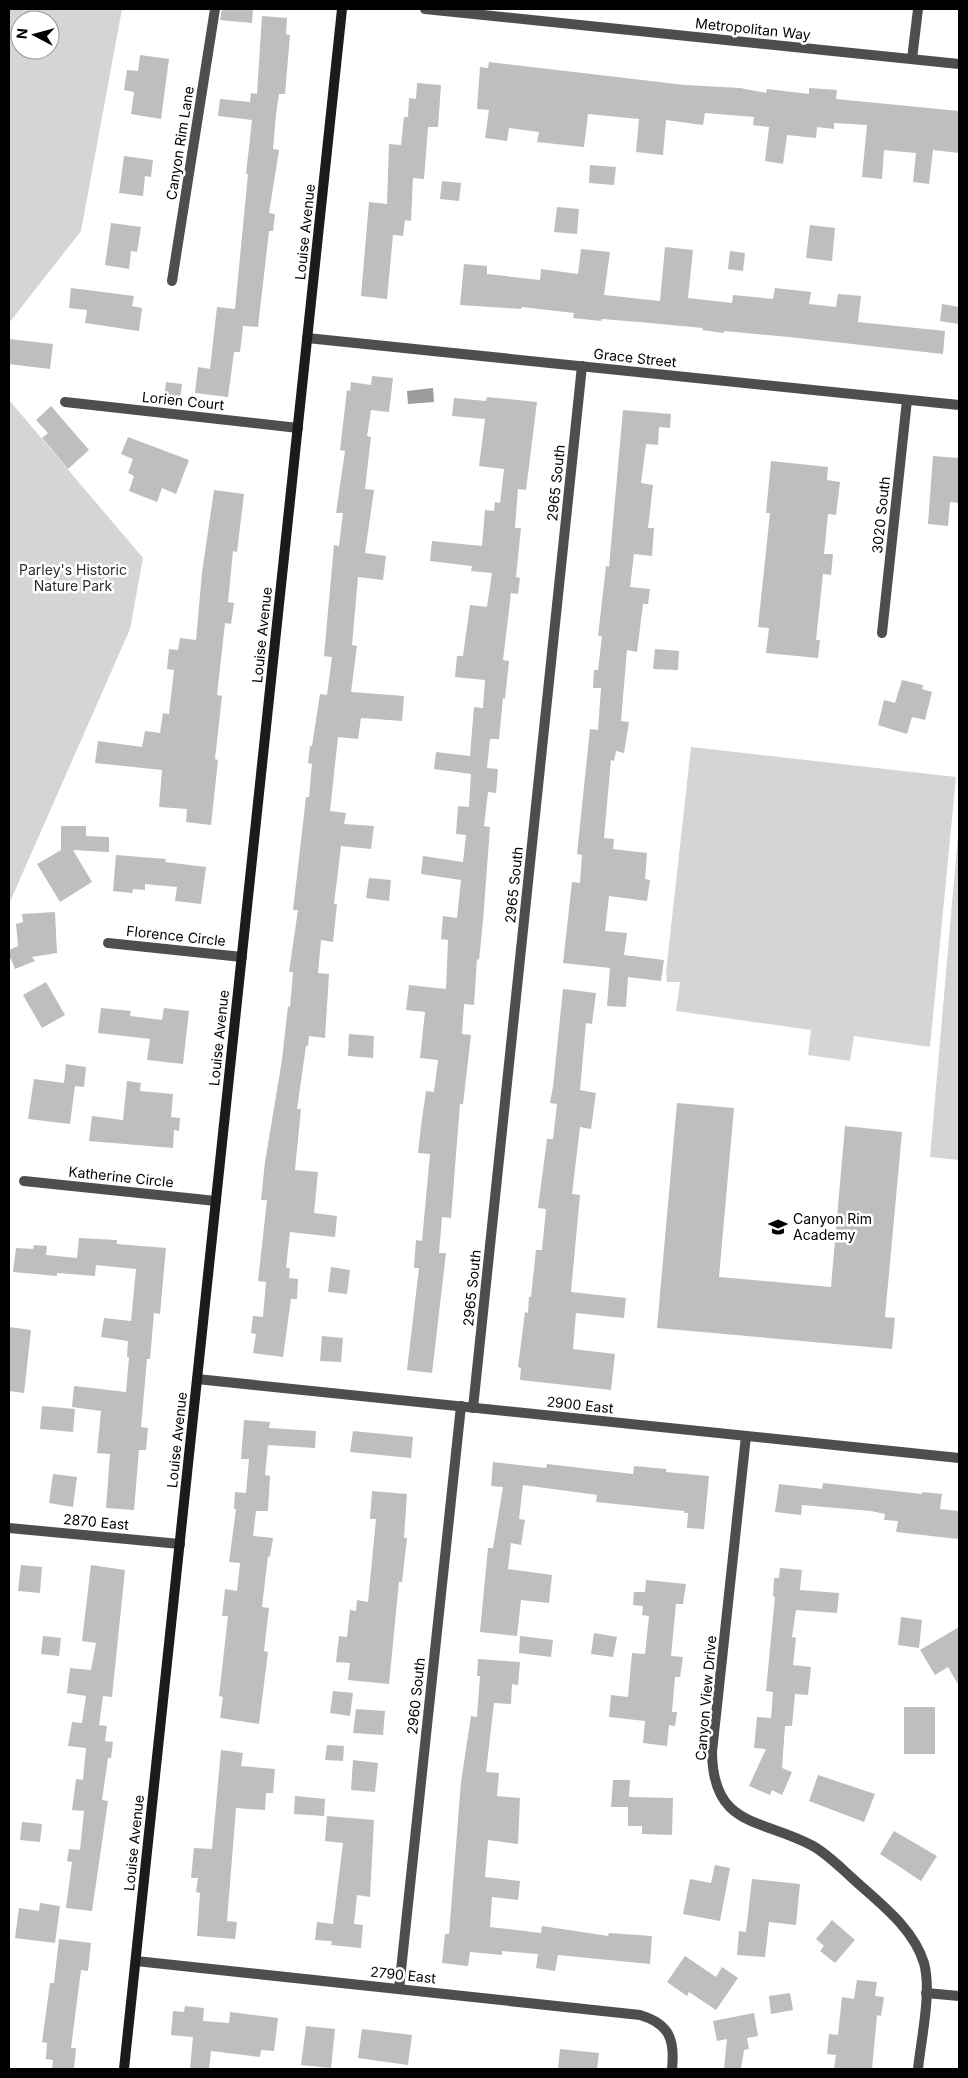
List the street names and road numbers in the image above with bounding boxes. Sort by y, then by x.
street label: Metropolitan Way [695,14,812,43]
street label: Canyon Rim Lane [162,85,197,201]
street label: Louise Avenue [291,183,318,281]
street label: Grace Street [593,345,678,370]
street label: Lorien Court [141,388,225,413]
street label: 2965 South [543,444,568,522]
street label: 3020 South [868,476,893,554]
street label: Louise Avenue [248,586,275,684]
street label: 2965 South [501,846,526,924]
street label: Florence Circle [126,922,227,949]
street label: Louise Avenue [205,989,232,1087]
street label: Katherine Circle [68,1163,175,1190]
street label: 2965 South [459,1249,484,1327]
street label: Louise Avenue [163,1391,190,1489]
street label: 2900 East [546,1393,615,1417]
street label: 2870 East [62,1510,130,1533]
street label: Canyon View Drive [692,1635,719,1761]
street label: 2960 South [403,1657,428,1735]
street label: Louise Avenue [120,1794,147,1892]
street label: 2790 East [369,1963,437,1986]

